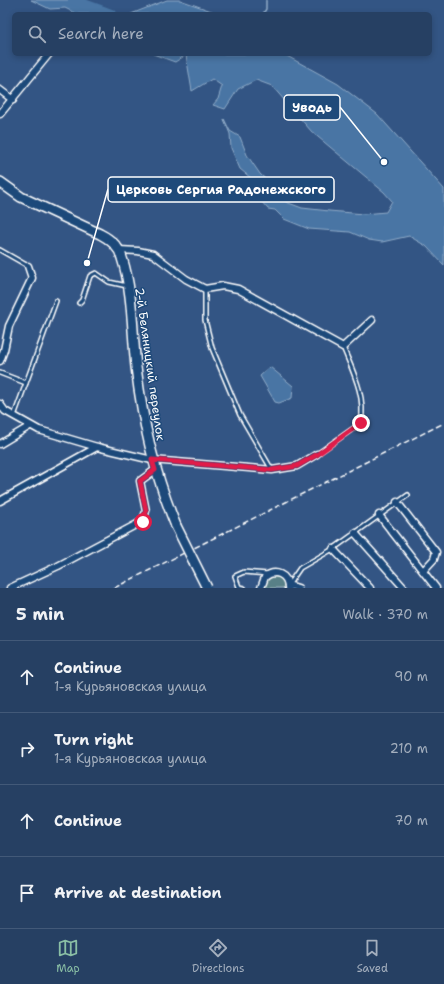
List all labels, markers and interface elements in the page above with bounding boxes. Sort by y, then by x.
search box [12,12,432,56]
icon: search [26,23,48,45]
text: Search here [58,24,144,44]
callout: Уводь [284,95,340,120]
text: Уводь [292,99,332,116]
callout: Церковь Сергия Радонежского [108,177,334,202]
text: Церковь Сергия Радонежского [116,181,326,198]
street label: 2-й Беляницкий переулок [131,286,169,442]
route end [352,414,370,432]
route start [134,513,152,531]
text: 5 min [16,603,64,625]
text: Walk · 370 m [343,606,428,623]
text: Continue [54,658,122,678]
icon: ahead [16,666,38,688]
text: 90 m [394,668,428,685]
text: 1-я Курьяновская улица [54,678,207,695]
text: Turn right [54,730,134,750]
icon: right [16,738,38,760]
text: 210 m [390,740,428,757]
text: 1-я Курьяновская улица [54,750,207,767]
icon: ahead [16,810,38,832]
text: Continue [54,811,122,831]
text: 70 m [394,812,428,829]
icon: arrive [16,882,38,904]
text: Arrive at destination [54,883,222,903]
tab: Map [56,937,80,976]
tab: Directions [192,937,244,976]
tab: Saved [357,937,388,976]

